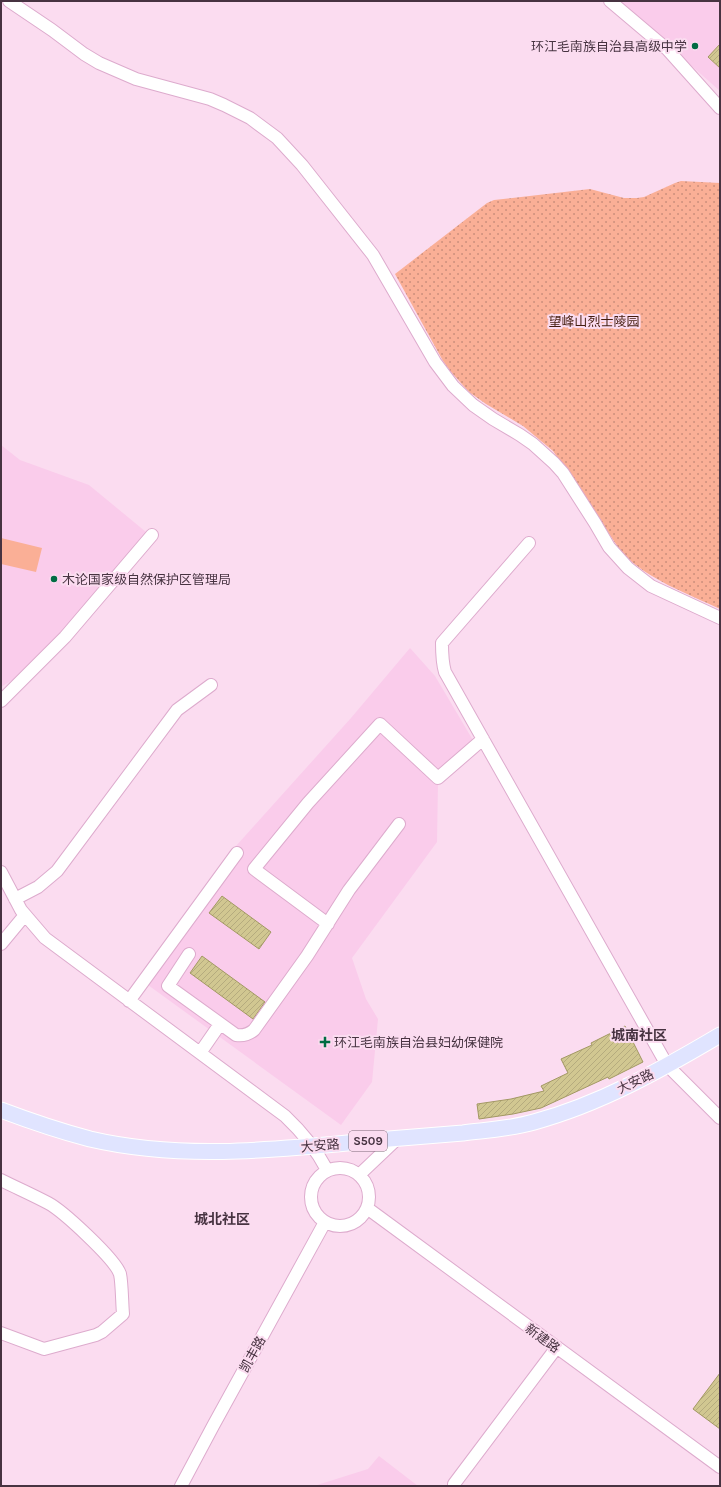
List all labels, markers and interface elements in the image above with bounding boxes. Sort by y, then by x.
place label: 环江毛南族自治县高级中学 [531,39,687,54]
marker: 环江毛南族自治县高级中学 [690,41,700,51]
park label: 望峰山烈士陵园 [548,314,640,329]
place label: 木论国家级自然保护区管理局 [62,572,231,587]
marker: 木论国家级自然保护区管理局 [49,574,59,584]
district label: 城南社区 [611,1027,667,1044]
place label: 环江毛南族自治县妇幼保健院 [334,1035,503,1050]
marker: 环江毛南族自治县妇幼保健院 [319,1036,331,1048]
street label: 大安路 [614,1066,656,1097]
road number: S509 [349,1131,387,1151]
street label: 大安路 [300,1136,340,1155]
district label: 城北社区 [194,1211,250,1228]
street label: 新建路 [523,1321,563,1356]
street label: 凯丰路 [236,1334,268,1375]

